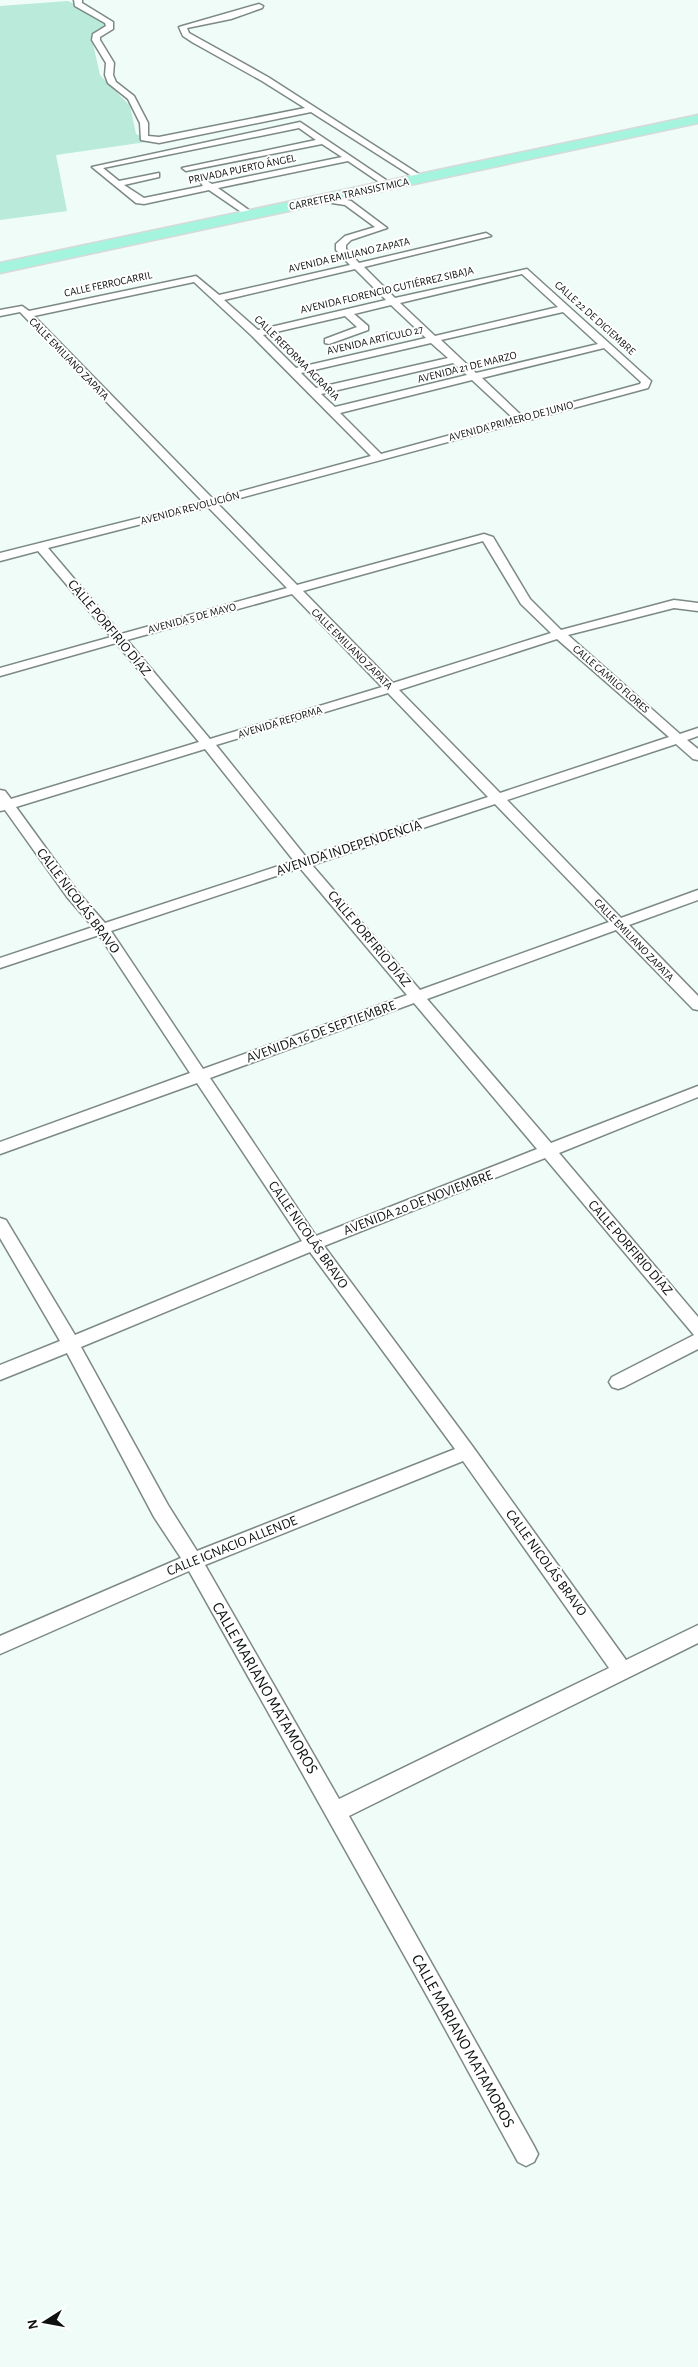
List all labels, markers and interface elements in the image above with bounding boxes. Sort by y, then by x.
street label: PRIVADA PUERTO ÁNGEL [187,151,297,186]
street label: CARRETERA TRANSISTMICA [288,176,410,212]
street label: AVENIDA EMILIANO ZAPATA [287,236,411,274]
street label: AVENIDA FLORENCIO GUTIÉRREZ SIBAJA [299,264,475,315]
street label: CALLE FERROCARRIL [63,269,153,299]
street label: CALLE 22 DE DICIEMBRE [553,279,638,357]
street label: CALLE REFORMA AGRARIA [252,313,342,403]
street label: CALLE EMILIANO ZAPATA [27,316,111,403]
street label: AVENIDA ARTÍCULO 27 [325,322,425,356]
street label: AVENIDA 21 DE MARZO [416,349,518,385]
street label: AVENIDA PRIMERO DE JUNIO [447,399,575,443]
street label: AVENIDA REVOLUCIÓN [139,489,241,527]
street label: CALLE PORFIRIO DÍAZ [65,575,155,679]
street label: AVENIDA 5 DE MAYO [147,601,237,635]
street label: CALLE EMILIANO ZAPATA [309,606,395,692]
street label: CALLE CAMILO FLORES [571,643,651,715]
street label: AVENIDA REFORMA [237,704,324,740]
street label: AVENIDA INDEPENDENCIA [275,818,423,878]
street label: CALLE NICOLÁS BRAVO [34,844,125,956]
street label: CALLE PORFIRIO DÍAZ [325,886,415,990]
street label: CALLE EMILIANO ZAPATA [592,897,676,984]
street label: AVENIDA 16 DE SEPTIEMBRE [244,998,398,1066]
street label: AVENIDA 20 DE NOVIEMBRE [341,1168,495,1238]
street label: CALLE NICOLÁS BRAVO [266,1177,353,1291]
street label: CALLE PORFIRIO DÍAZ [585,1196,677,1298]
street label: CALLE NICOLÁS BRAVO [503,1505,592,1619]
street label: CALLE IGNACIO ALLENDE [165,1513,299,1579]
street label: CALLE MARIANO MATAMOROS [209,1599,321,1777]
street label: CALLE MARIANO MATAMOROS [409,1952,517,2130]
north arrow [20,2297,70,2347]
text: N [25,2318,41,2330]

